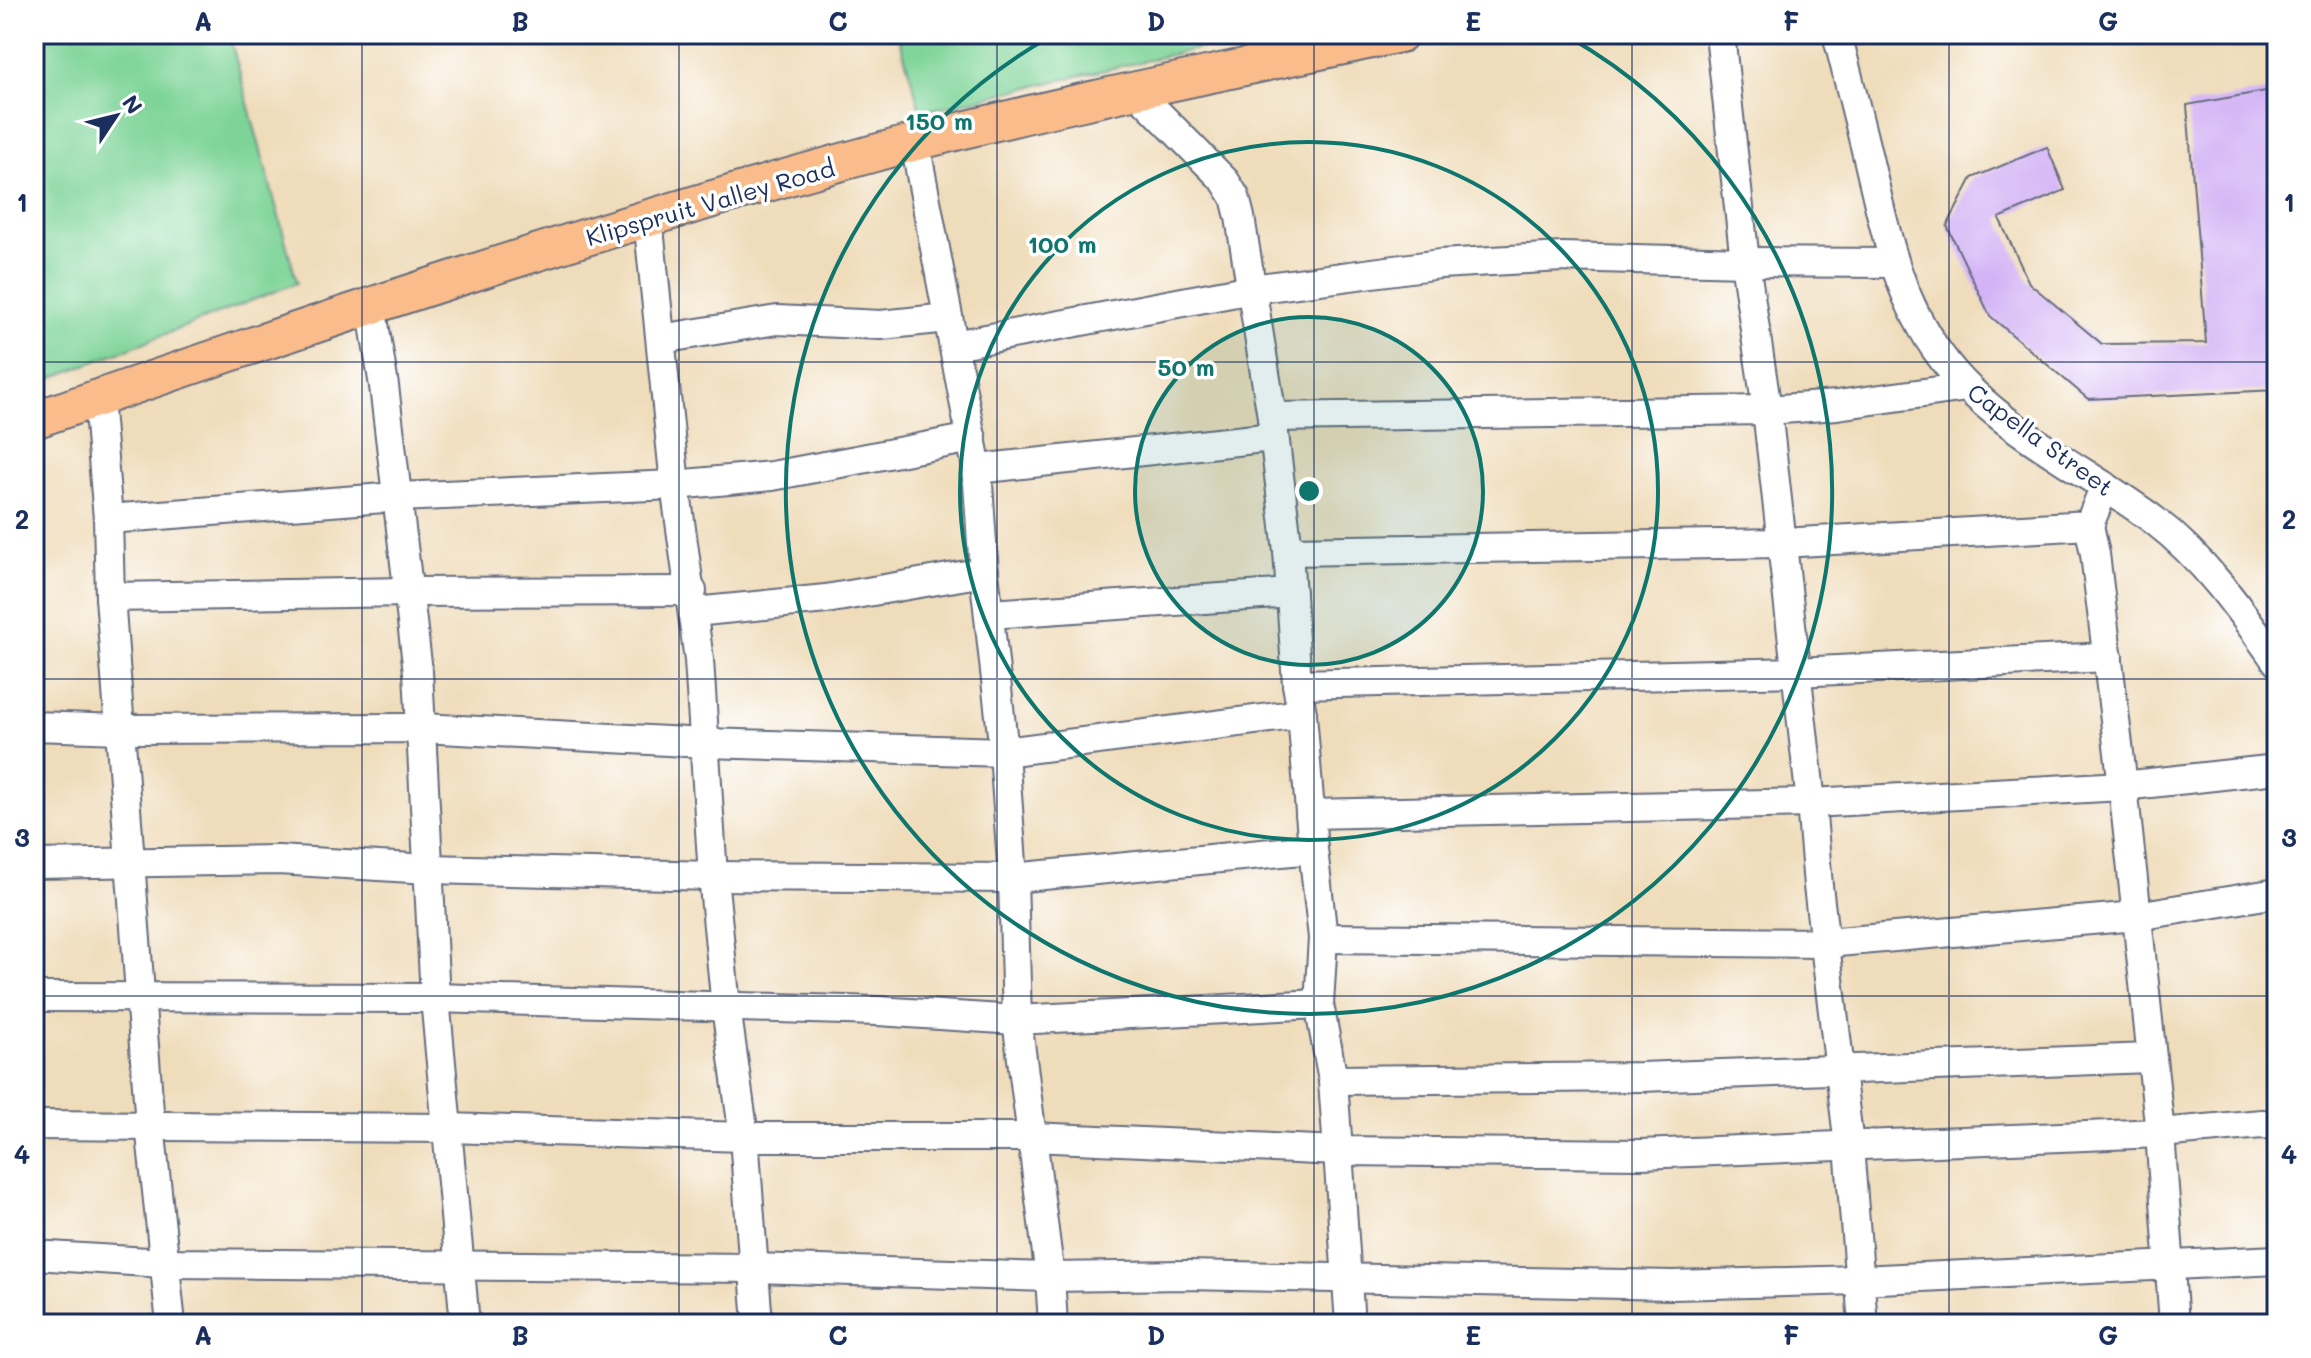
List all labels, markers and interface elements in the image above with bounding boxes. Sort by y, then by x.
text: A [194,4,212,38]
text: B [511,4,529,38]
text: C [828,4,848,38]
text: D [1147,4,1165,38]
text: E [1465,4,1481,38]
text: F [1783,4,1799,38]
text: G [2098,4,2118,38]
north arrow [76,76,156,156]
text: N [116,89,149,119]
text: 150 m [905,105,973,136]
street label: Klipspruit Valley Road [582,152,838,252]
text: 1 [16,185,28,219]
text: 1 [2283,185,2295,219]
text: 100 m [1027,228,1097,259]
text: 50 m [1157,351,1215,382]
street label: Capella Street [1962,376,2120,502]
centre of rings [1295,477,1323,505]
text: 2 [15,502,29,536]
text: 2 [2282,502,2296,536]
text: 3 [14,820,30,854]
text: 3 [2281,820,2297,854]
text: 4 [14,1137,30,1171]
text: 4 [2281,1137,2297,1171]
text: A [194,1318,212,1352]
text: B [511,1318,529,1352]
text: C [828,1318,848,1352]
text: D [1147,1318,1165,1352]
text: E [1465,1318,1481,1352]
text: F [1783,1318,1799,1352]
text: G [2098,1318,2118,1352]

